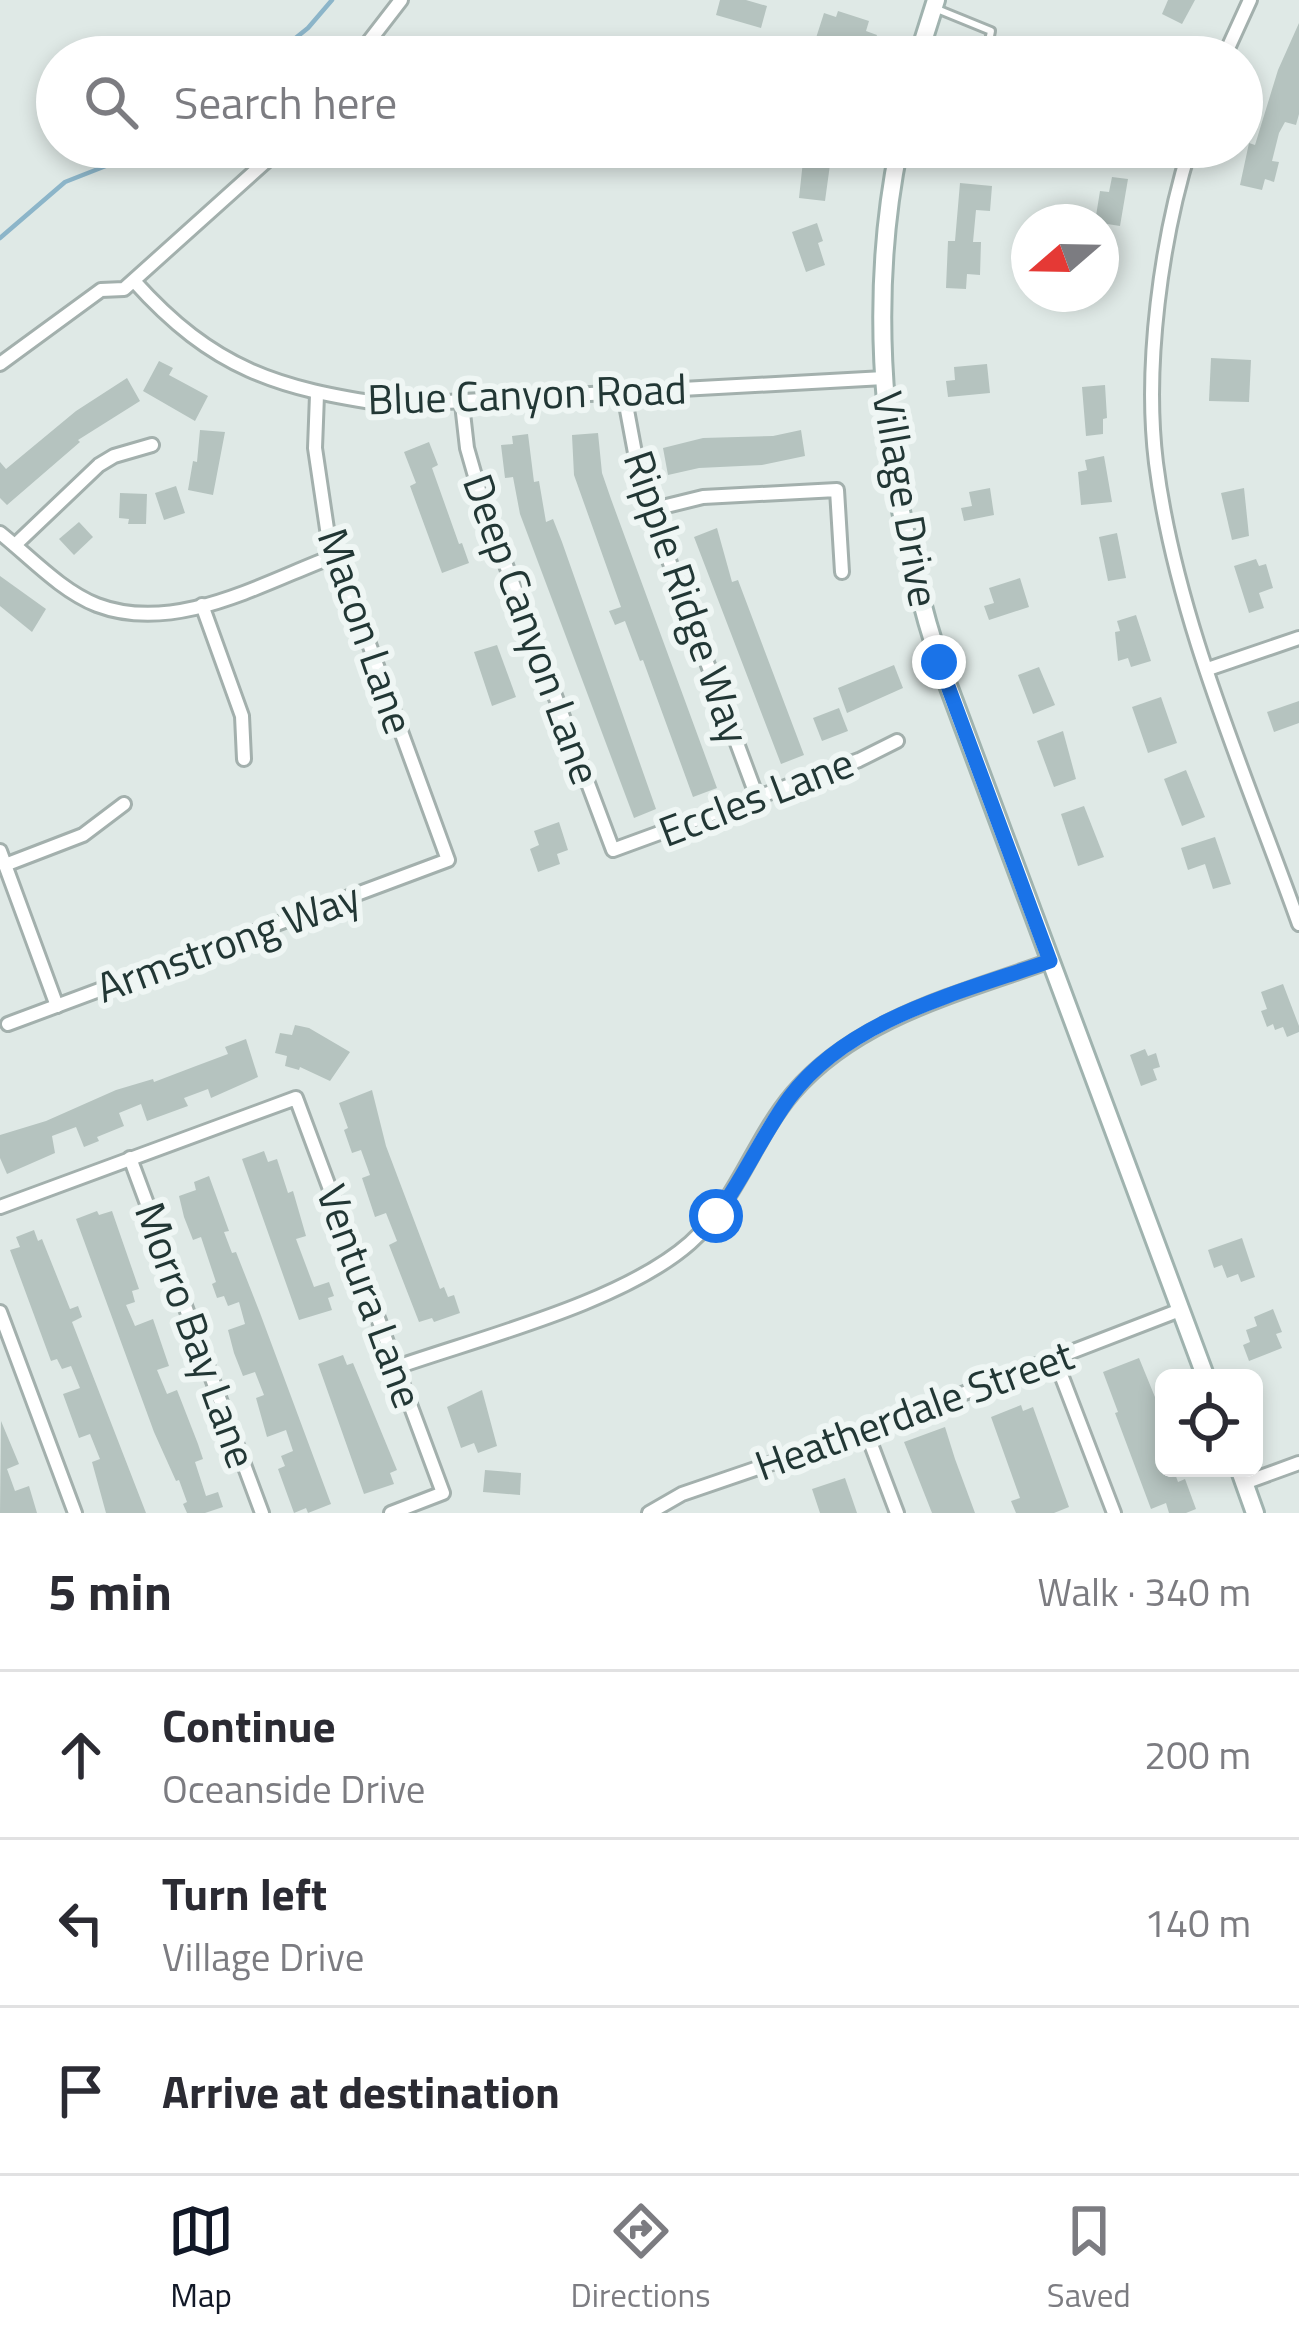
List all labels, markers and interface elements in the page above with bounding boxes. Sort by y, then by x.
search box [36,36,1263,168]
text: Search here [174,68,397,136]
icon: search [78,69,144,135]
north arrow [1011,204,1119,312]
street label: Blue Canyon Road [366,355,688,431]
street label: Village Drive [857,386,957,612]
street label: Ripple Ridge Way [608,441,768,752]
street label: Deep Canyon Lane [447,465,619,793]
street label: Macon Lane [302,519,432,742]
route end [912,635,966,689]
street label: Eccles Lane [649,730,862,862]
street label: Armstrong Way [87,864,368,1018]
street label: Ventura Lane [301,1175,441,1416]
route start [689,1189,743,1243]
street label: Morro Bay Lane [119,1193,275,1476]
street label: Heatherdale Street [746,1322,1082,1496]
map controls [1155,1369,1263,1477]
button: locate [1155,1369,1263,1477]
text: 5 min [48,1552,172,1630]
text: Walk · 340 m [1037,1562,1251,1621]
text: Continue [162,1691,336,1759]
icon: ahead [48,1722,114,1788]
text: 200 m [1144,1725,1251,1784]
text: Oceanside Drive [162,1759,426,1818]
text: Turn left [162,1859,327,1927]
icon: left [48,1890,114,1956]
text: 140 m [1144,1893,1251,1952]
text: Village Drive [162,1927,364,1986]
text: Arrive at destination [162,2057,560,2125]
icon: arrive [48,2058,114,2124]
tab: Map [168,2198,234,2320]
tab: Directions [571,2198,710,2320]
tab: Saved [1047,2198,1131,2320]

